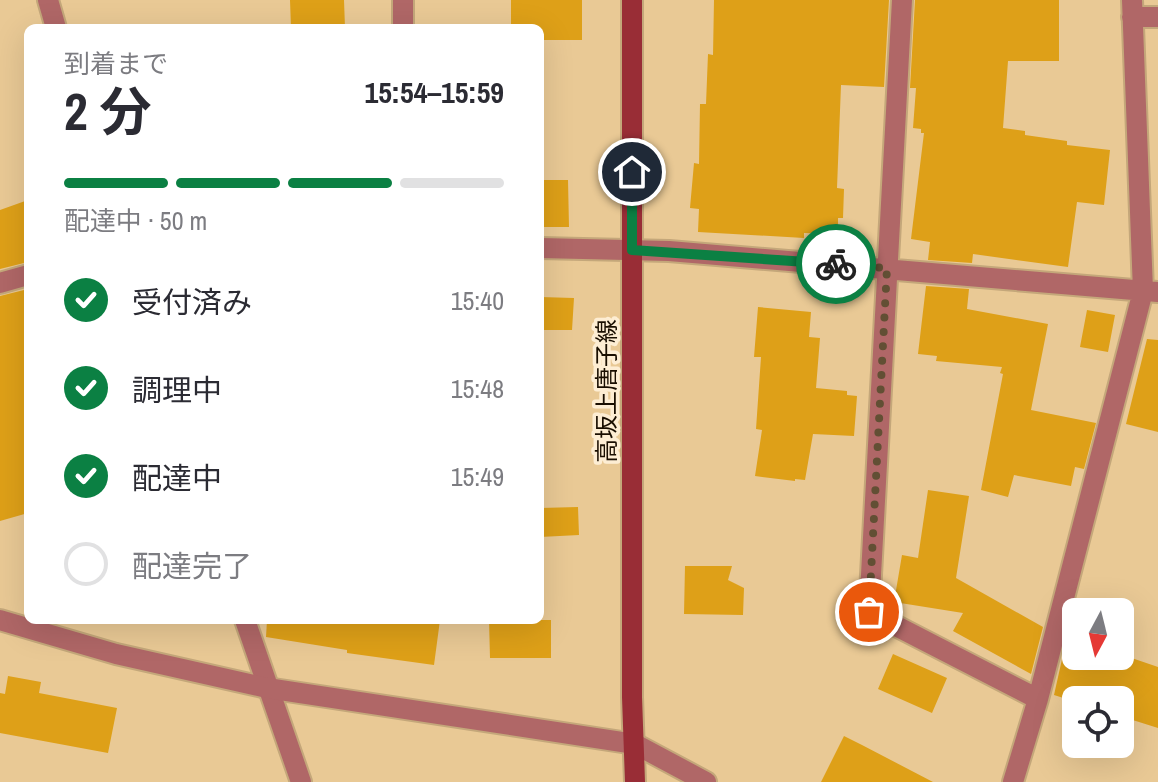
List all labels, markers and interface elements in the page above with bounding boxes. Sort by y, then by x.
text: 到着まで [64,46,168,81]
text: 15:54–15:59 [365,72,504,112]
text: 2 分 [64,76,152,146]
pin [598,138,666,206]
icon: home [610,150,654,194]
text: 配達中 · 50 m [64,203,207,238]
courier [796,224,876,304]
icon: bike [814,242,858,286]
icon: check [64,278,108,322]
text: 受付済み [132,282,252,322]
text: 15:40 [451,283,504,318]
street label: 高坂上唐子線 [590,319,622,463]
icon: check [64,366,108,410]
text: 調理中 [132,370,222,410]
text: 15:48 [451,371,504,406]
icon: check [64,454,108,498]
text: 配達中 [132,458,222,498]
text: 15:49 [451,459,504,494]
text: 配達完了 [132,546,252,586]
pin [835,578,903,646]
icon: bag [847,590,891,634]
north arrow [1062,598,1134,670]
map controls [1062,598,1134,758]
button: locate [1062,686,1134,758]

